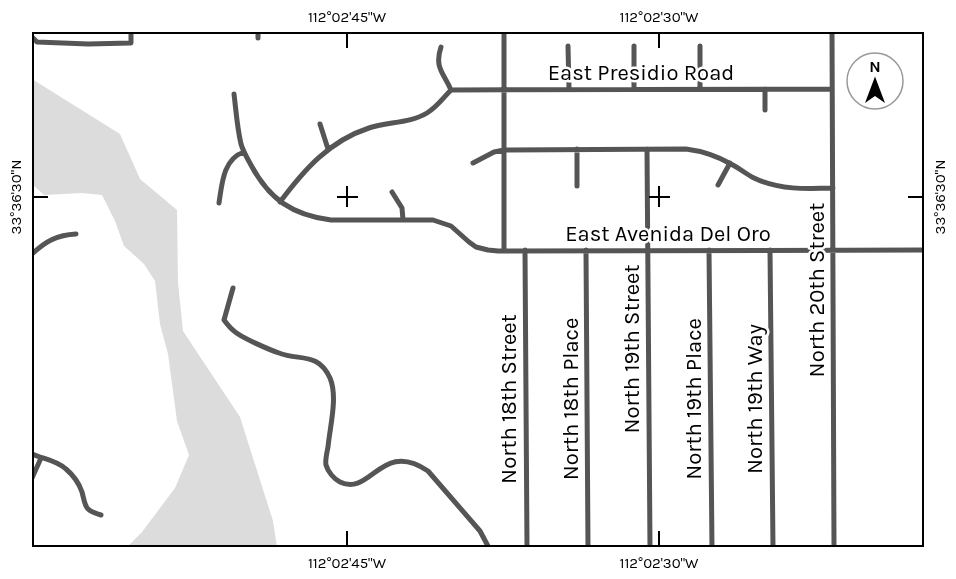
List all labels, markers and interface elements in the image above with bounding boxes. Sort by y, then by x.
text: 112°02'45"W [308,8,387,26]
text: 112°02'30"W [619,8,699,26]
north arrow [845,51,905,111]
text: N [869,57,881,76]
street label: East Presidio Road [548,60,734,86]
text: 33°36'30"N [7,160,25,234]
text: 33°36'30"N [931,160,949,234]
street label: North 20th Street [804,203,830,377]
street label: East Avenida Del Oro [565,221,771,247]
street label: North 19th Street [619,265,645,434]
street label: North 18th Street [496,314,522,484]
street label: North 18th Place [558,318,584,480]
street label: North 19th Place [681,318,707,480]
street label: North 19th Way [742,324,768,474]
text: 112°02'45"W [308,554,387,572]
text: 112°02'30"W [619,554,699,572]

